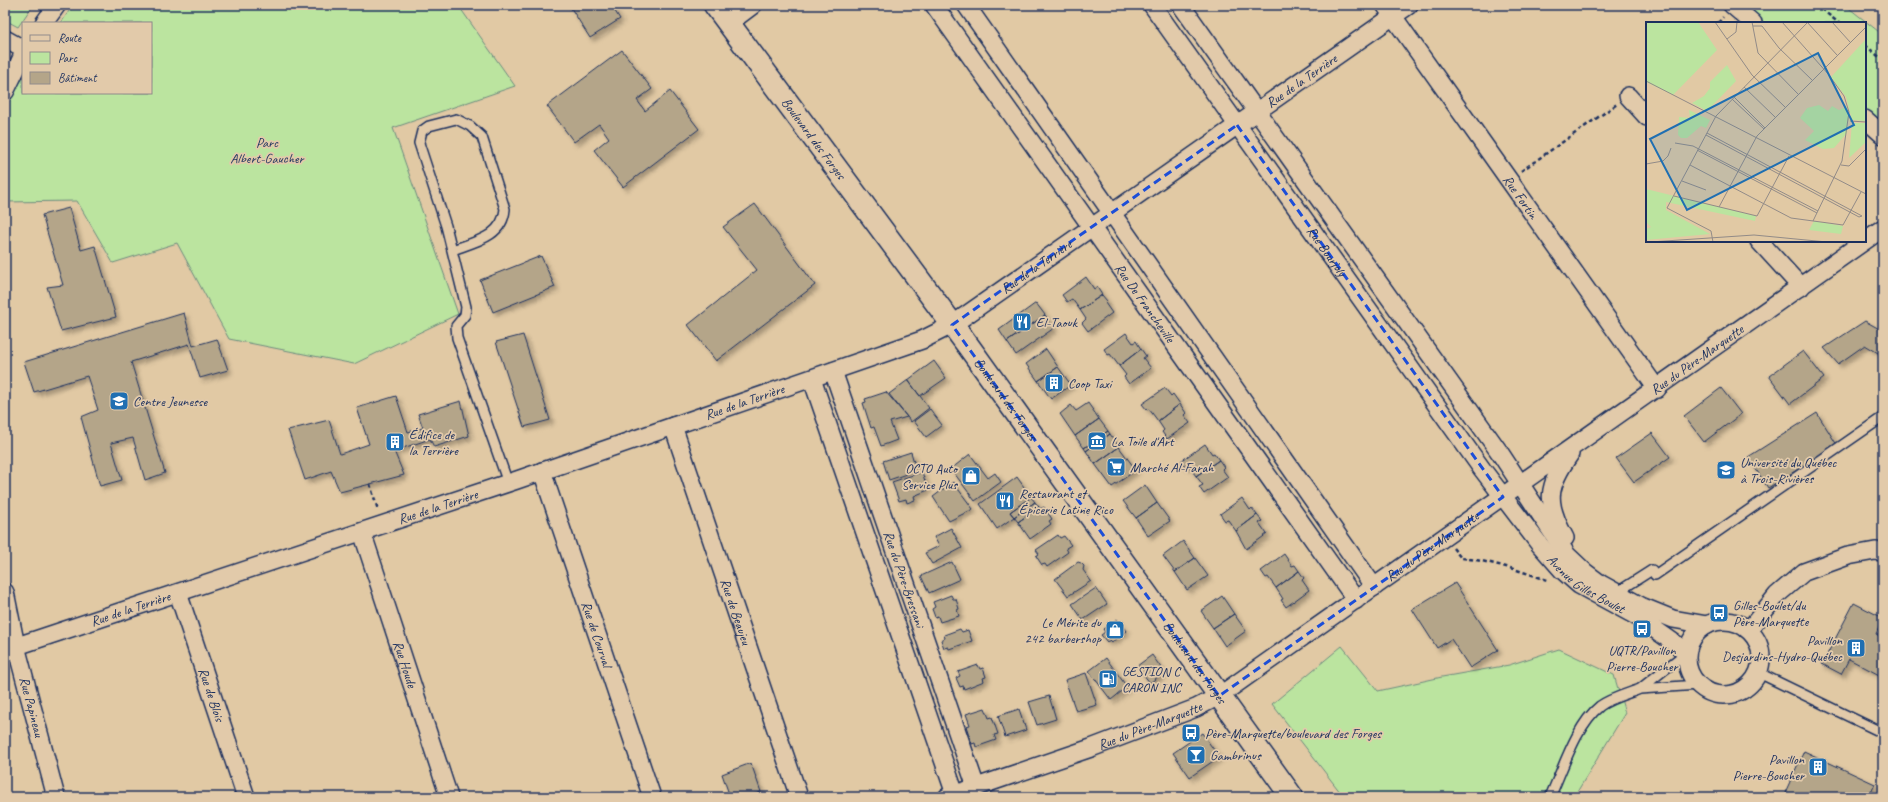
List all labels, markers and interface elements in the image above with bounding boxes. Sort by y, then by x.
legend [22,22,152,94]
inset map [1646,22,1866,242]
text: Route [58,30,82,46]
street label: Rue de la Terrière [1263,49,1341,111]
text: Parc [58,50,78,66]
text: Bâtiment [58,70,97,86]
street label: Boulevard des Forges [778,94,851,183]
park label: Parc Albert-Gaucher [230,134,305,167]
street label: Rue Fortin [1499,171,1543,223]
street label: Rue Bourjoly [1303,223,1351,280]
street label: Rue de la Terrière [997,235,1076,297]
street label: Rue De Francheville [1111,260,1180,347]
restaurant icon: El-Taouk [1011,311,1033,333]
place label: El-Taouk [1036,314,1079,331]
street label: Rue du Père-Marquette [1647,320,1748,398]
street label: Boulevard des Forges [971,354,1042,445]
building icon: Coop Taxi [1043,372,1065,394]
place label: Coop Taxi [1068,375,1114,392]
street label: Rue de la Terrière [702,379,788,423]
school or university icon: Centre Jeunesse [108,390,130,412]
place label: Centre Jeunesse [133,393,208,410]
place label: Édifice de la Terrière [409,426,459,459]
museum icon: La Toile d'Art [1086,430,1108,452]
building icon: Édifice de la Terrière [384,431,406,453]
place label: La Toile d'Art [1111,433,1175,450]
place label: Université du Québec à Trois-Rivières [1740,454,1837,487]
supermarket icon: Marché Al-Farah [1105,456,1127,478]
place label: Marché Al-Farah [1130,459,1214,476]
school or university icon: Université du Québec à Trois-Rivières [1715,459,1737,481]
place label: OCTO Auto Service Plus [902,460,959,493]
shop icon: OCTO Auto Service Plus [960,465,982,487]
street label: Rue de la Terrière [396,485,481,527]
place label: Restaurant et Épicerie Latine Rico [1019,485,1114,518]
restaurant icon: Restaurant et Épicerie Latine Rico [994,490,1016,512]
street label: Rue du Père-Marquette [1382,506,1483,584]
street label: Rue du Père-Bressani [880,529,930,632]
street label: Avenue Gilles Boulet [1544,551,1629,617]
street label: Rue de Beaujeu [717,576,755,648]
street label: Rue de la Terrière [88,587,174,629]
place label: Gilles-Boulet/du Père-Marquette [1733,597,1810,630]
street label: Rue de Courval [578,599,617,672]
bus stop icon: Gilles-Boulet/du Père-Marquette [1708,602,1730,624]
place label: Le Mérite du 242 barbershop [1025,614,1102,647]
street label: Boulevard des Forges [1160,618,1231,708]
bus stop icon: UQTR/Pavillon Pierre-Boucher [1631,618,1653,640]
shop icon: Le Mérite du 242 barbershop [1104,619,1126,641]
place label: Pavillon Desjardins-Hydro-Québec [1722,632,1843,665]
building icon: Pavillon Desjardins-Hydro-Québec [1845,637,1867,659]
street label: Rue Houde [390,638,421,691]
place label: UQTR/Pavillon Pierre-Boucher [1606,642,1679,675]
place label: GESTION C CARON INC [1122,663,1183,696]
street label: Rue de Blois [195,665,229,725]
fuel station icon: GESTION C CARON INC [1097,668,1119,690]
street label: Rue Papineau [16,675,48,740]
street label: Rue du Père-Marquette [1095,697,1206,753]
bus stop icon: Père-Marquette/boulevard des Forges [1180,722,1202,744]
place label: Père-Marquette/boulevard des Forges [1205,725,1382,742]
bar icon: Gambrinus [1185,744,1207,766]
place label: Gambrinus [1210,747,1262,764]
place label: Pavillon Pierre-Boucher [1733,751,1805,784]
building icon: Pavillon Pierre-Boucher [1807,756,1829,778]

